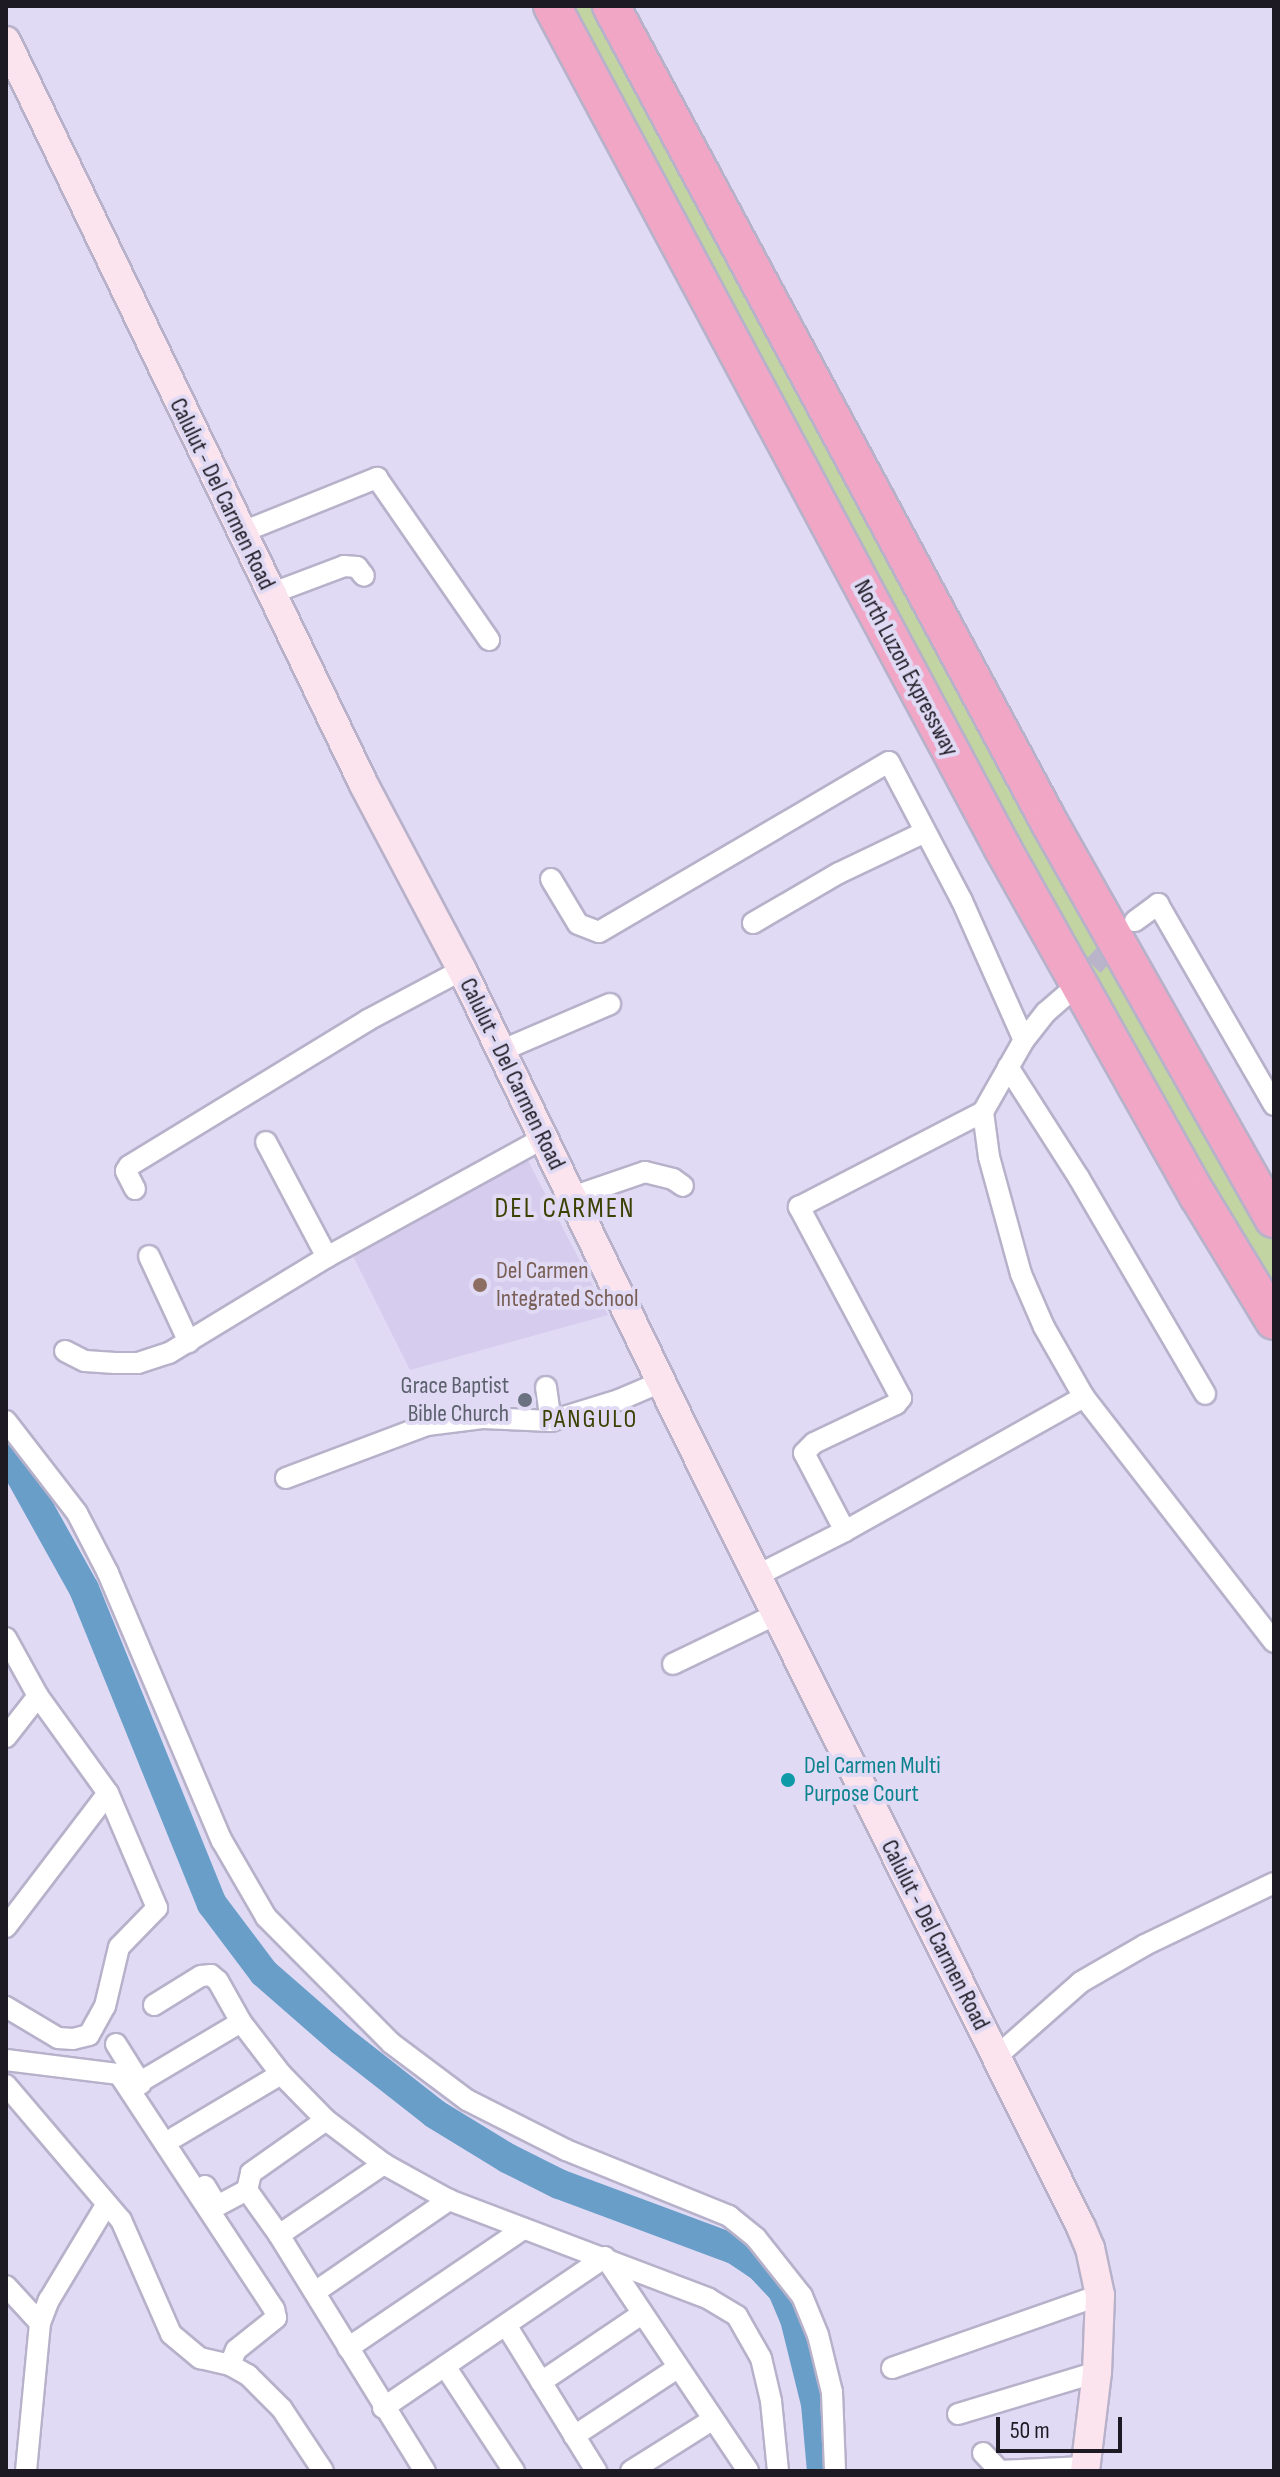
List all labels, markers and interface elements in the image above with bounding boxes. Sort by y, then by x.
street label: Calulut - Del Carmen Road [163,394,281,594]
street label: North Luzon Expressway [847,575,965,761]
street label: Calulut - Del Carmen Road [453,974,571,1174]
district label: DEL CARMEN [494,1192,636,1226]
place label: Del Carmen Integrated School [496,1257,639,1313]
marker: Del Carmen Integrated School [471,1276,489,1294]
place label: Grace Baptist Bible Church [401,1372,509,1428]
marker: Grace Baptist Bible Church [516,1391,534,1409]
district label: PANGULO [542,1404,638,1436]
place label: Del Carmen Multi Purpose Court [804,1752,941,1808]
marker: Del Carmen Multi Purpose Court [779,1771,797,1789]
street label: Calulut - Del Carmen Road [875,1835,995,2035]
scale bar [1000,2401,1126,2451]
text: 50 m [1010,2416,1050,2445]

